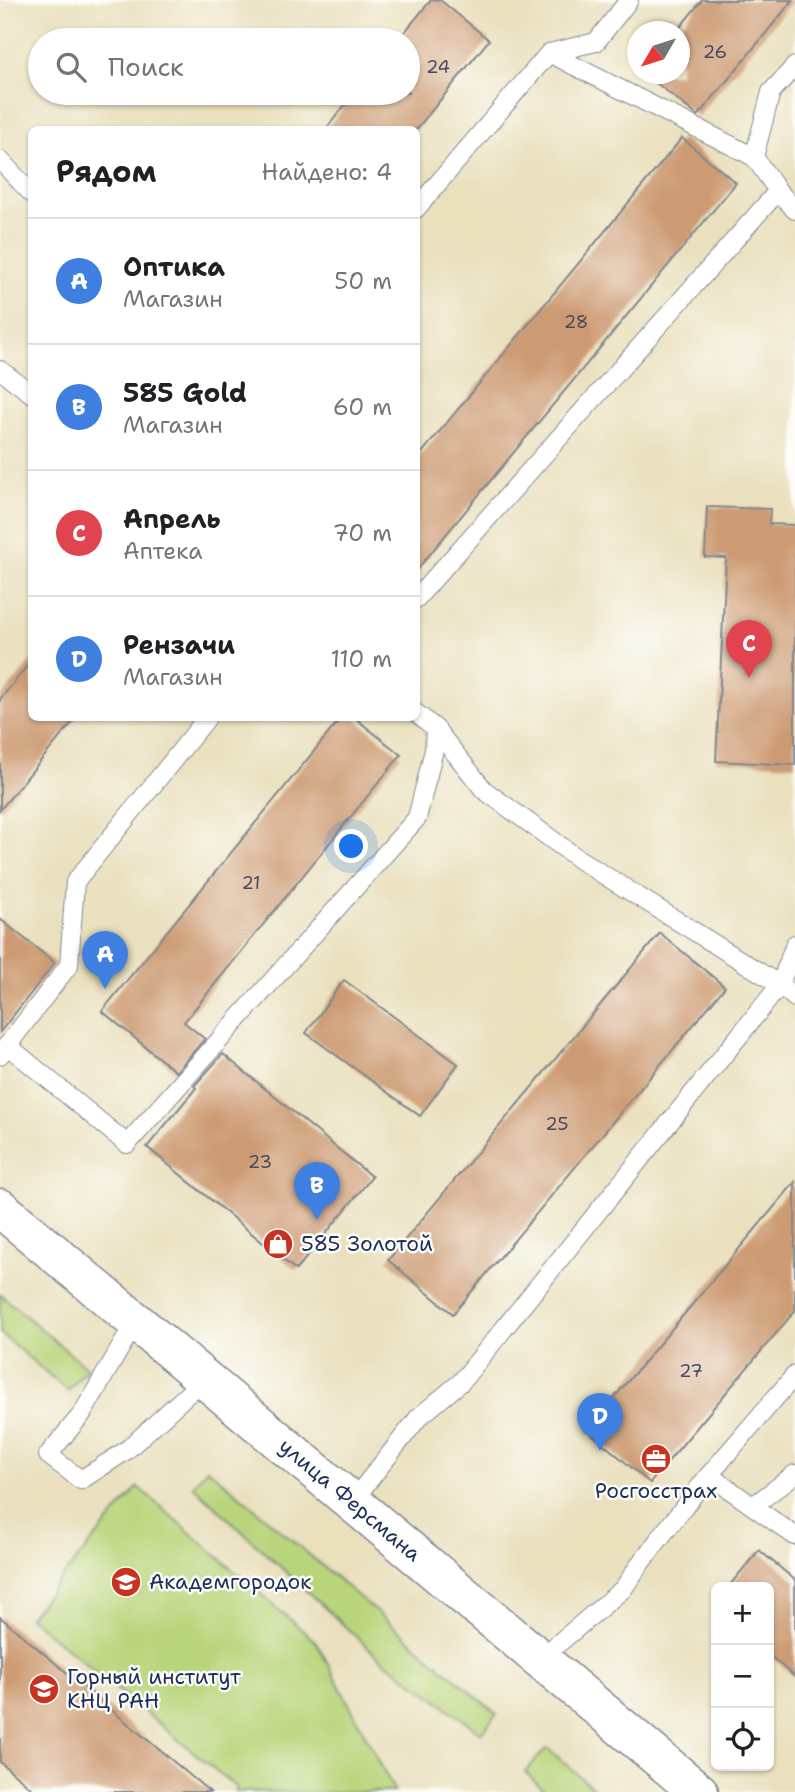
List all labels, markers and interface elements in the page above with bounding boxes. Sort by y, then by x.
north arrow [627,21,690,84]
search box [28,28,420,105]
house number: 26 [703,40,727,64]
icon: search [52,48,90,86]
text: Поиск [108,49,184,84]
house number: 24 [426,55,450,79]
text: Рядом [56,151,156,192]
text: Найдено: 4 [262,157,392,187]
text: Оптика [123,249,225,284]
text: A [70,266,88,296]
text: 50 m [334,266,392,296]
text: Магазин [123,284,223,314]
house number: 28 [564,310,588,334]
text: 585 Gold [123,375,247,410]
text: B [72,392,86,422]
text: 60 m [333,392,392,422]
text: Магазин [123,410,223,440]
text: Апрель [123,501,221,536]
text: C [72,518,86,548]
text: 70 m [333,518,392,548]
text: Аптека [123,536,203,566]
pin: C [726,620,772,678]
text: Рензачи [123,627,235,662]
text: D [71,644,87,674]
text: 110 m [330,644,392,674]
text: Магазин [123,662,223,692]
your location [334,829,368,863]
house number: 21 [241,871,261,895]
pin: A [82,931,128,989]
house number: 25 [545,1112,569,1136]
house number: 23 [248,1150,272,1174]
pin: B [294,1162,340,1220]
shop icon: 585 Золотой [261,1227,295,1261]
place label: 585 Золотой [301,1230,433,1258]
house number: 27 [679,1359,703,1383]
pin: D [577,1393,623,1451]
street label: улица Ферсмана [273,1432,427,1568]
office icon: Росгосстрах [639,1442,673,1476]
place label: Росгосстрах [595,1477,717,1505]
school or university icon: Академгородок [109,1565,143,1599]
place label: Академгородок [149,1568,312,1596]
map controls [711,1582,774,1771]
button: + [711,1582,774,1645]
button: − [711,1645,774,1708]
place label: Горный институт КНЦ РАН [67,1663,241,1715]
school or university icon: Горный институт КНЦ РАН [27,1672,61,1706]
button: locate [711,1708,774,1771]

